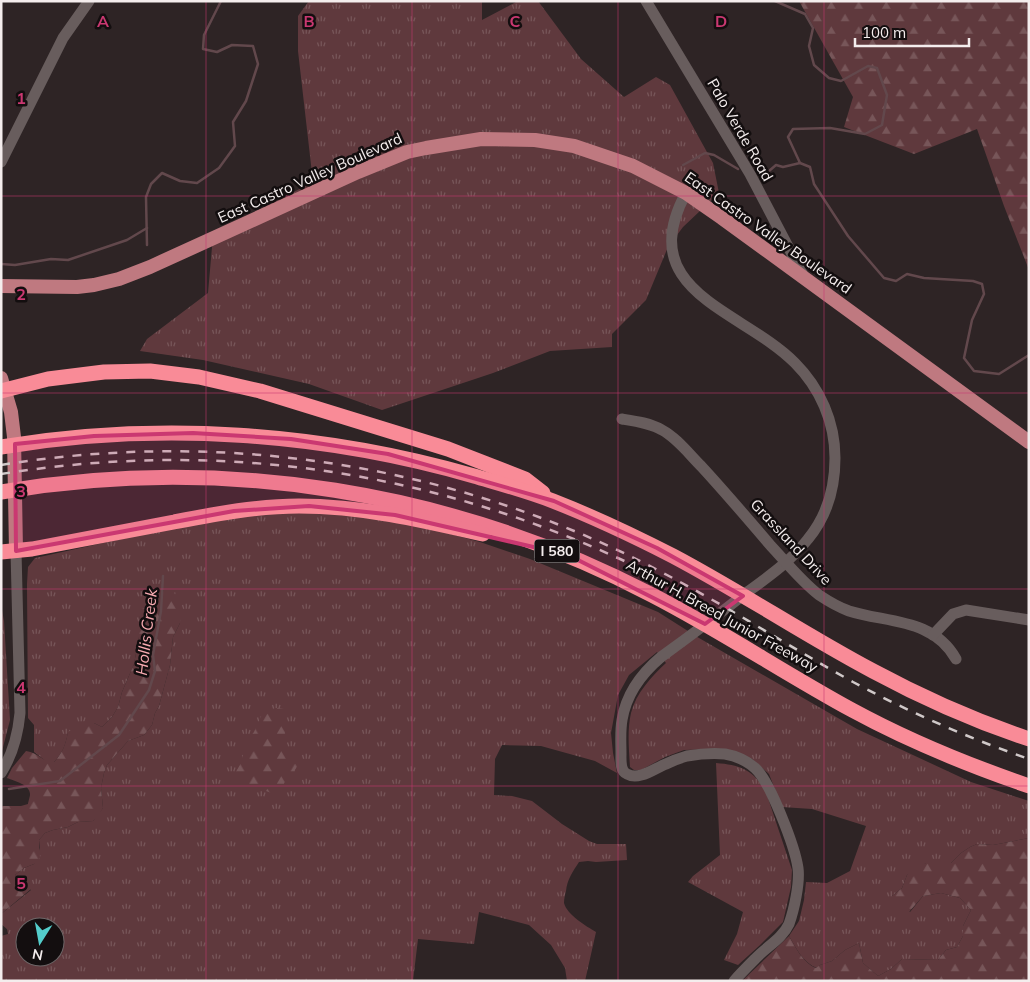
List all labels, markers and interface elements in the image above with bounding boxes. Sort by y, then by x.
text: A [97,11,109,31]
text: B [303,11,315,31]
text: C [510,11,521,31]
text: D [715,11,727,31]
scale bar [855,15,969,47]
text: 100 m [862,23,906,42]
street label: Palo Verde Road [703,75,778,184]
text: 1 [16,88,26,108]
street label: East Castro Valley Boulevard [215,128,405,227]
street label: East Castro Valley Boulevard [681,168,855,298]
text: 2 [16,284,26,304]
text: 3 [16,481,26,501]
street label: Grassland Drive [747,495,836,589]
road number: I 580 [534,540,580,562]
street label: Arthur H. Breed Junior Freeway [623,555,821,676]
water label: Hollis Creek [131,587,161,677]
text: 4 [16,677,26,697]
text: 5 [16,873,26,893]
north arrow [15,917,65,967]
text: N [31,945,44,965]

